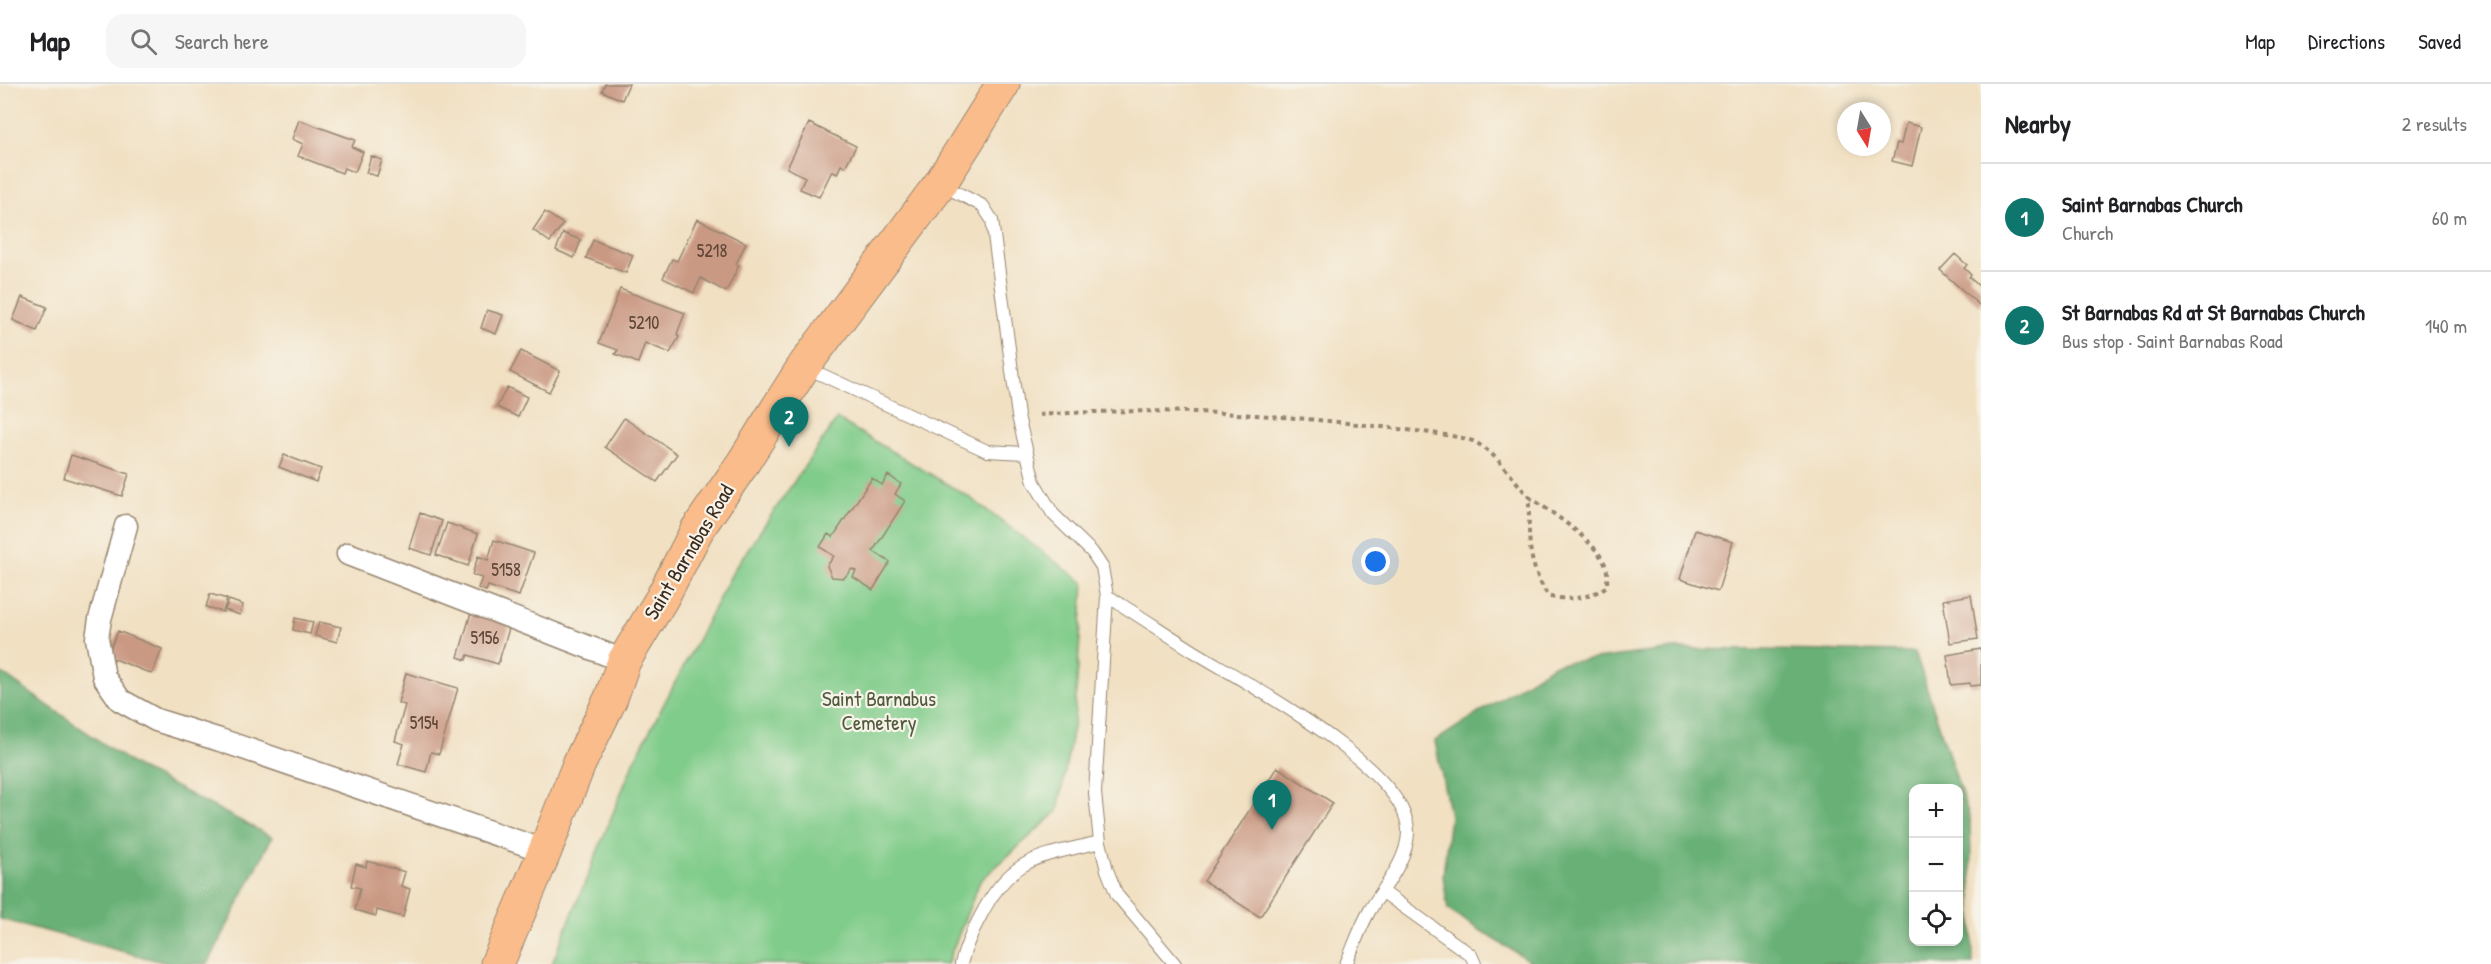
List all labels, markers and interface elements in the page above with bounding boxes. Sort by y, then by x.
search box [106,14,526,68]
text: Map [30,22,70,60]
icon: search [127,25,160,58]
text: Search here [175,26,269,56]
text: Map [2245,27,2275,56]
text: Directions [2308,27,2385,56]
text: Saved [2418,27,2461,56]
north arrow [1837,102,1891,156]
text: Nearby [2005,106,2071,141]
text: 2 results [2402,110,2467,137]
text: Saint Barnabas Church [2062,189,2243,219]
text: 1 [2021,204,2028,231]
text: 60 m [2432,204,2467,231]
text: Church [2062,219,2113,246]
house number: 5218 [697,238,727,263]
text: St Barnabas Rd at St Barnabas Church [2062,297,2365,327]
house number: 5210 [629,310,659,335]
text: 2 [2020,312,2029,339]
text: 140 m [2425,312,2467,339]
text: Bus stop · Saint Barnabas Road [2062,327,2283,354]
pin: 2 [770,398,808,447]
street label: Saint Barnabas Road [637,479,740,625]
your location [1361,547,1390,576]
house number: 5158 [491,557,521,582]
house number: 5156 [471,625,499,650]
park label: Saint Barnabus Cemetery [822,684,936,737]
house number: 5154 [410,710,439,735]
pin: 1 [1252,780,1292,830]
map controls [1909,784,1963,946]
button: + [1909,784,1963,838]
button: − [1909,838,1963,892]
button: locate [1909,892,1963,946]

